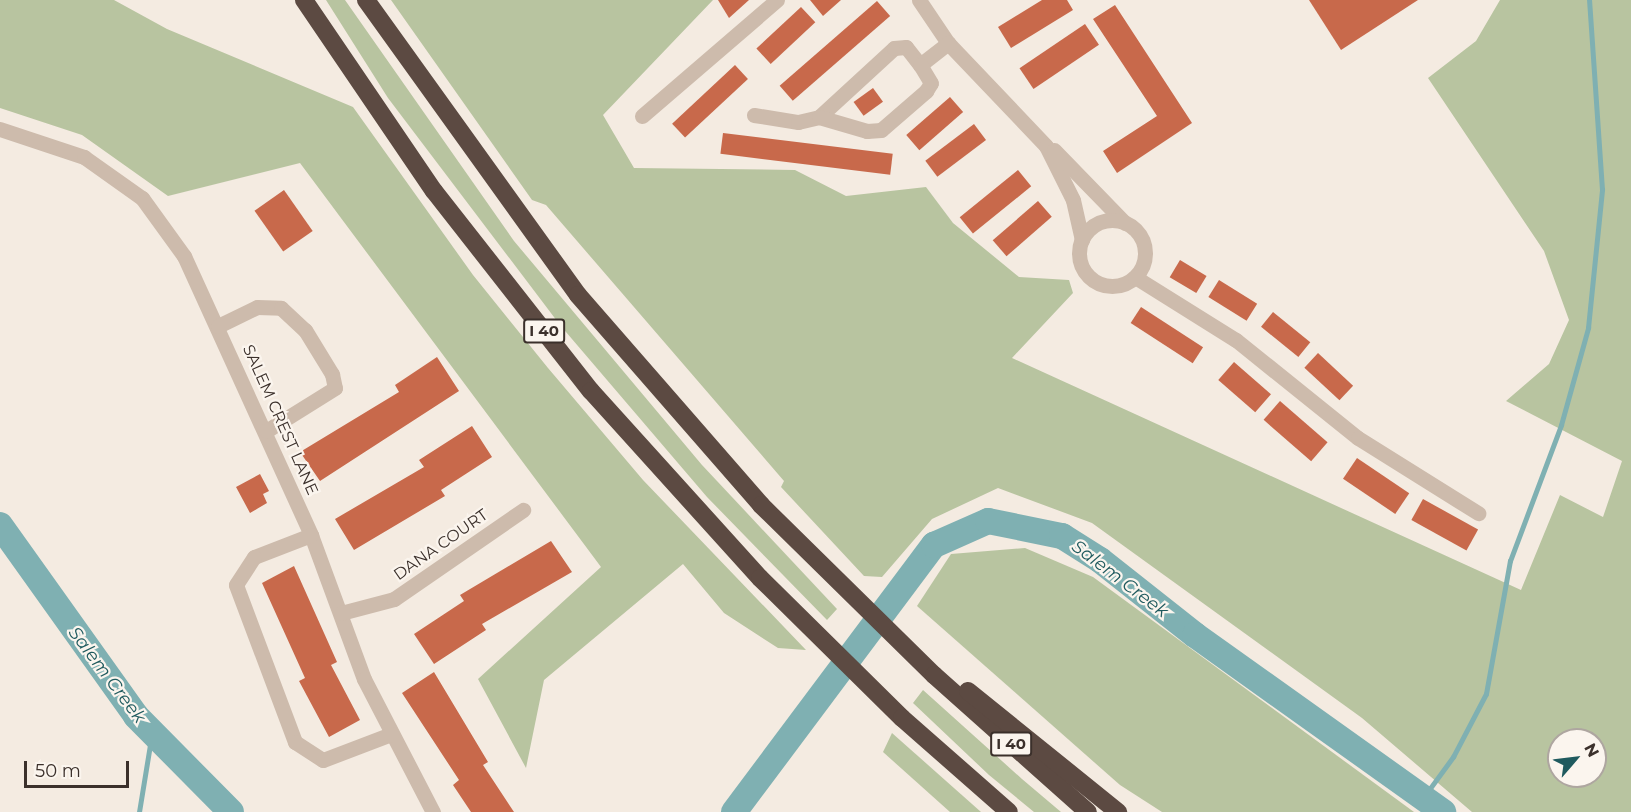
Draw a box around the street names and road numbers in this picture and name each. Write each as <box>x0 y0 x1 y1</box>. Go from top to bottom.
road number: I 40 <box>523 319 565 343</box>
street label: SALEM CREST LANE <box>238 342 322 498</box>
street label: DANA COURT <box>390 505 492 585</box>
road number: I 40 <box>990 732 1032 756</box>

